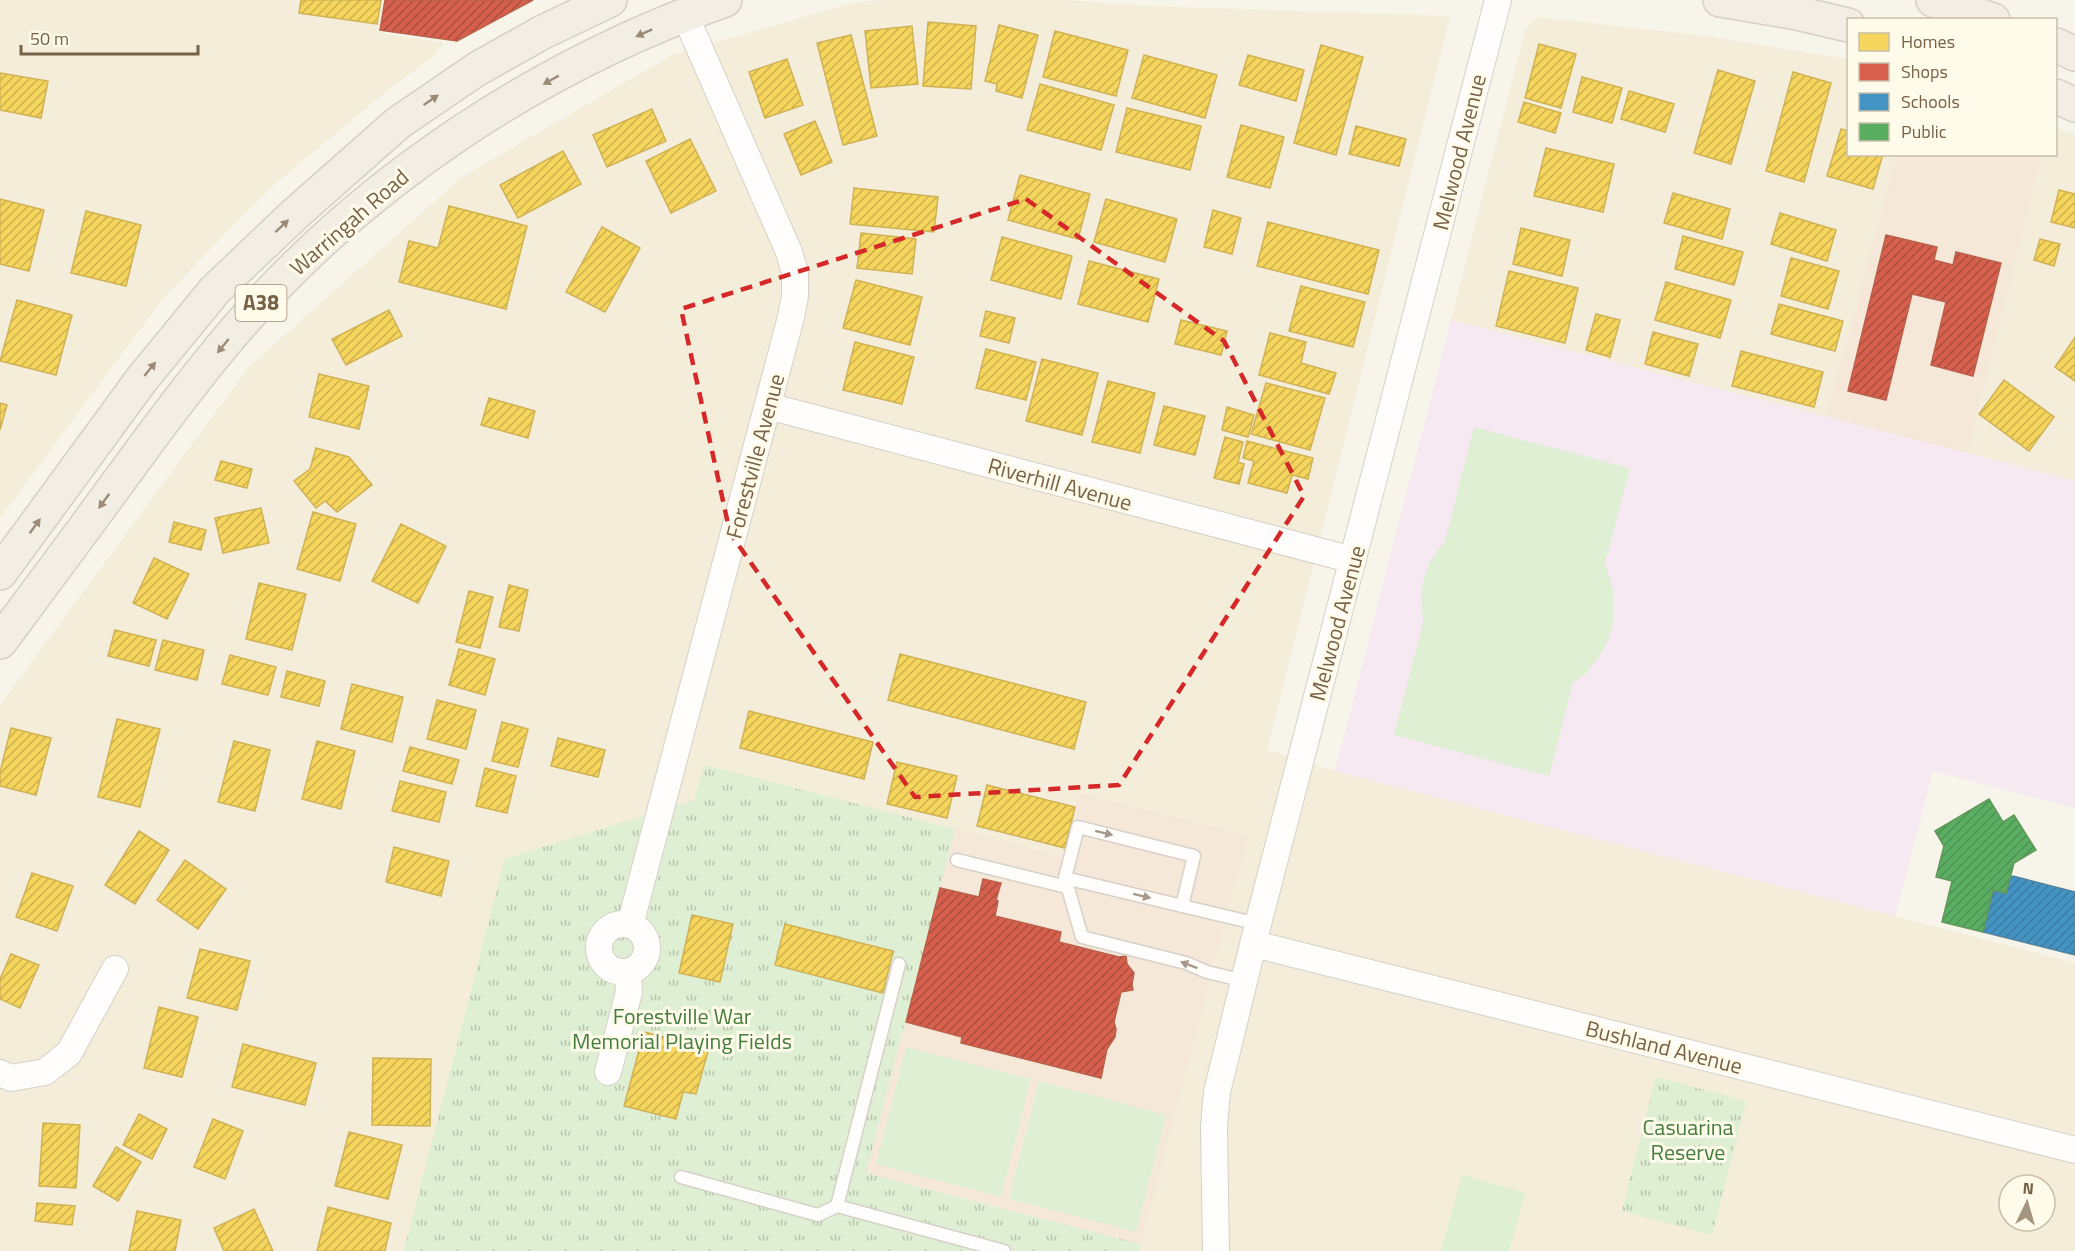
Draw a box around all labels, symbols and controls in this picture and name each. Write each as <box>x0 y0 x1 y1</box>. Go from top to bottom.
scale bar <box>21 18 198 56</box>
legend <box>1847 18 2057 156</box>
text: 50 m <box>30 25 69 52</box>
one-way arrow <box>634 28 652 38</box>
text: Homes <box>1901 28 1955 55</box>
text: Shops <box>1901 58 1948 85</box>
street label: Melwood Avenue <box>1423 70 1495 234</box>
one-way arrow <box>542 75 559 85</box>
text: Schools <box>1901 88 1960 115</box>
one-way arrow <box>423 95 439 106</box>
text: Public <box>1901 118 1947 145</box>
street label: Warringah Road <box>282 160 416 284</box>
one-way arrow <box>275 219 290 233</box>
road number: A38 <box>236 285 286 321</box>
one-way arrow <box>217 339 229 354</box>
one-way arrow <box>143 362 156 377</box>
street label: Forestville Avenue <box>717 370 793 542</box>
street label: Riverhill Avenue <box>984 448 1136 520</box>
one-way arrow <box>98 493 110 509</box>
one-way arrow <box>28 518 40 533</box>
street label: Melwood Avenue <box>1300 541 1374 705</box>
one-way arrow <box>1095 829 1113 839</box>
one-way arrow <box>1133 892 1151 902</box>
one-way arrow <box>1180 959 1198 969</box>
park label: Forestville War Memorial Playing Fields <box>572 999 792 1058</box>
street label: Bushland Avenue <box>1582 1011 1746 1083</box>
park label: Casuarina Reserve <box>1642 1110 1734 1169</box>
north arrow <box>1997 1173 2057 1233</box>
text: N <box>2022 1176 2035 1200</box>

